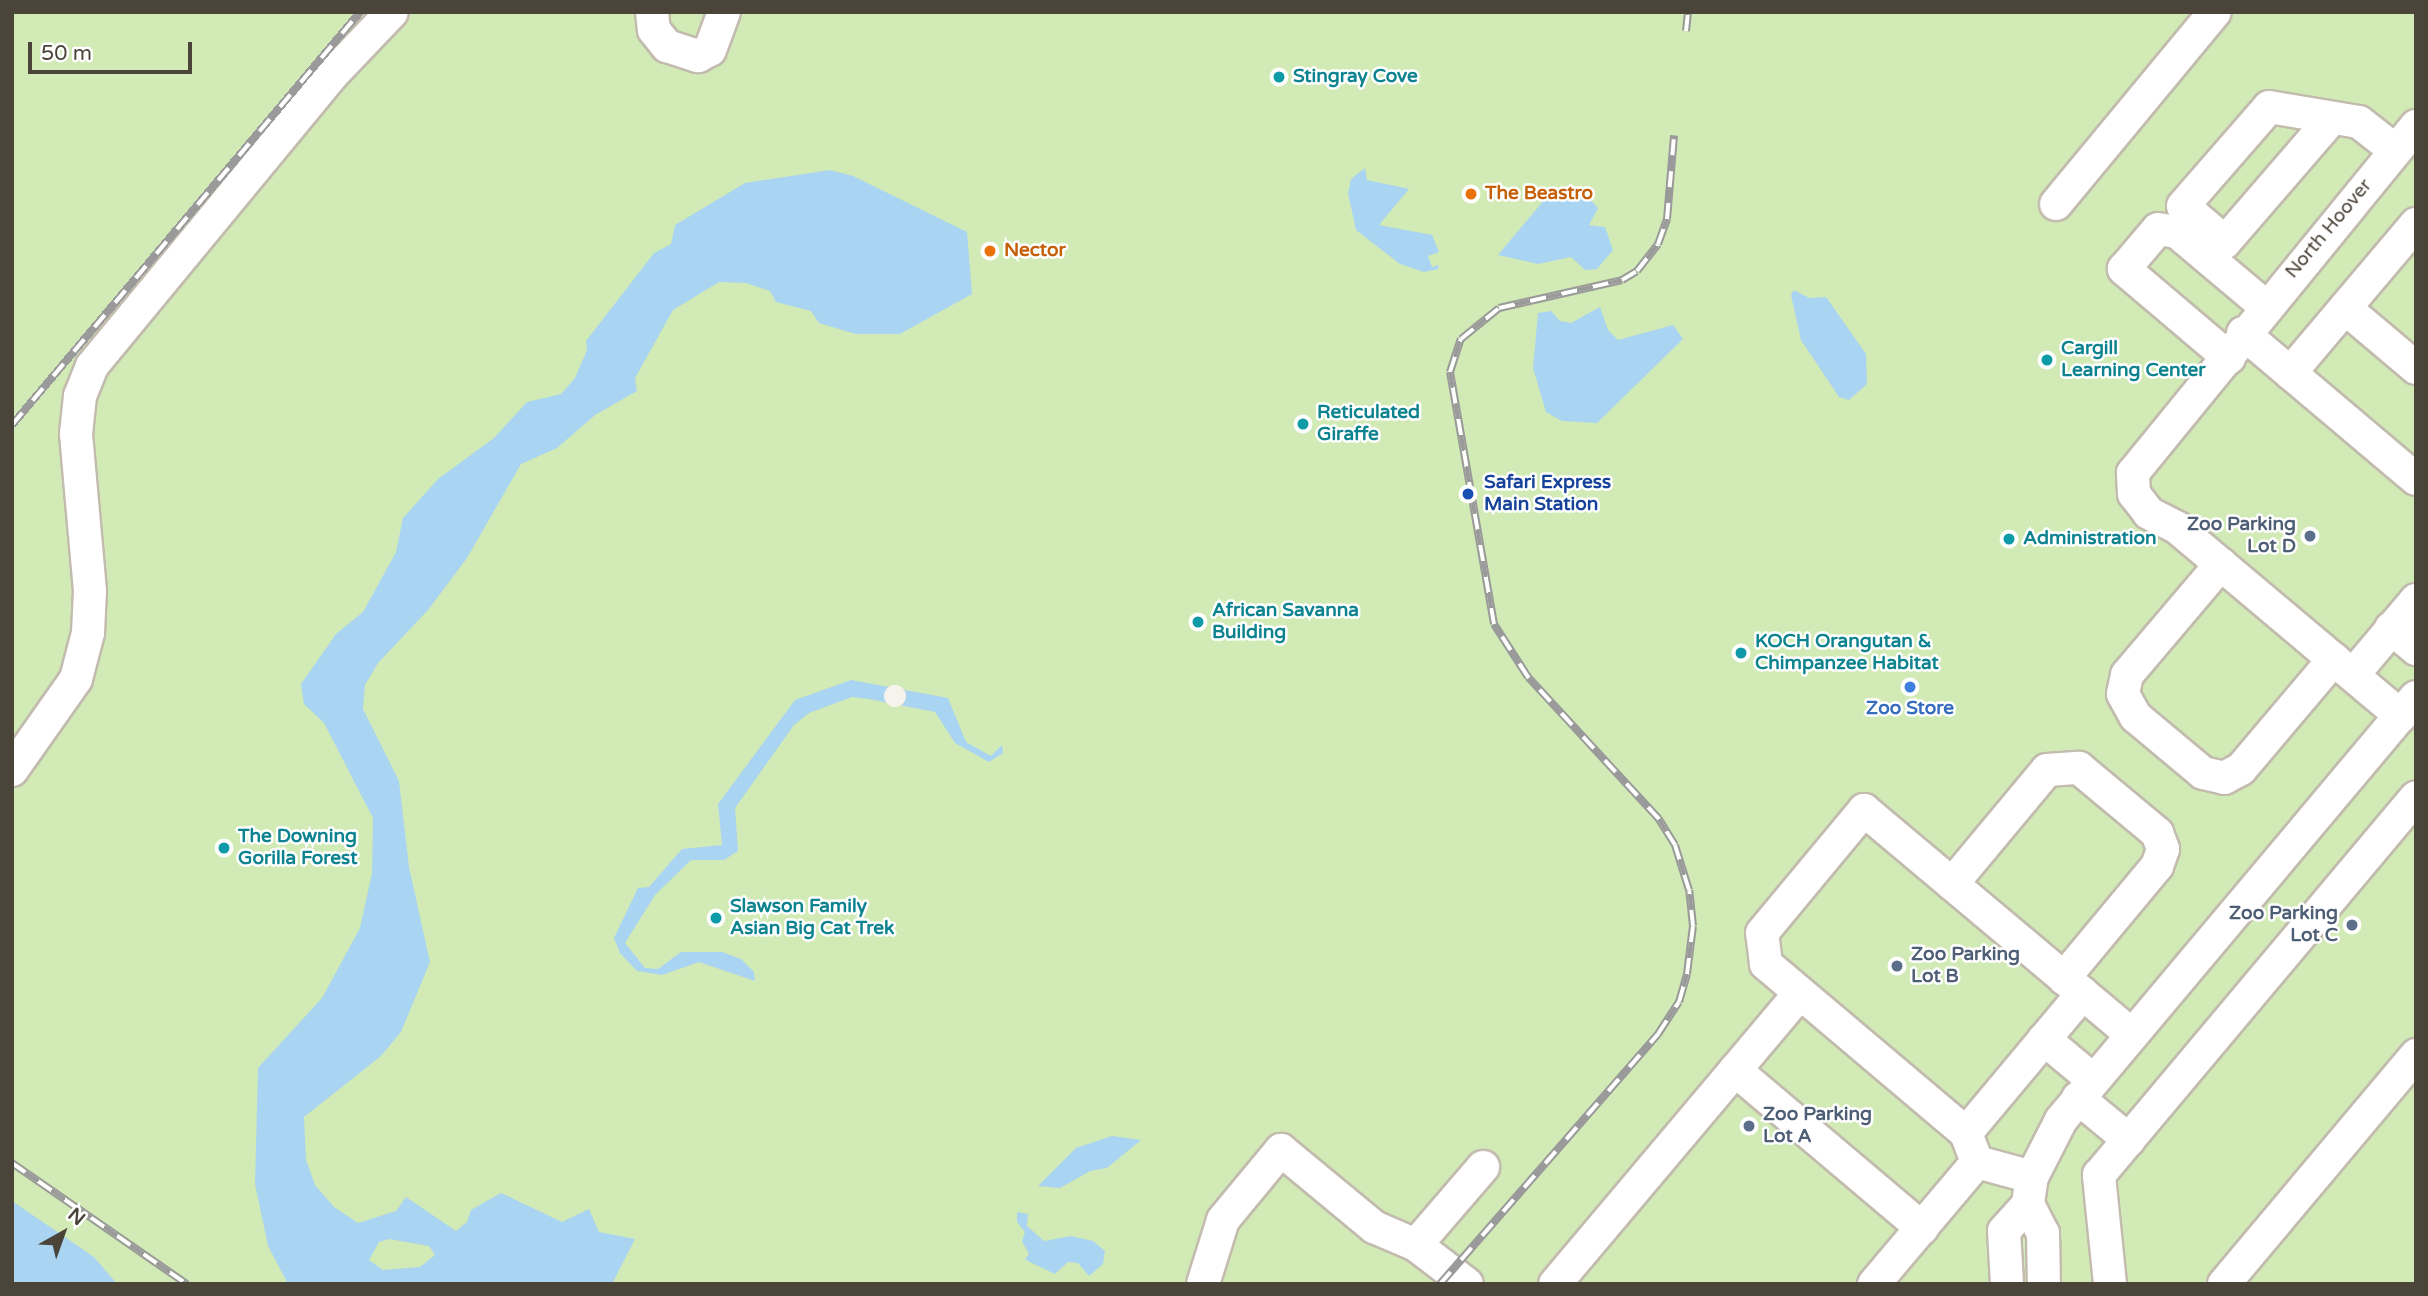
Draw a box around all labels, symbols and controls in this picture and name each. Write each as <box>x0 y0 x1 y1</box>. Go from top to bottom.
scale bar <box>32 28 196 72</box>
text: 50 m <box>41 41 92 66</box>
place label: Stingray Cove <box>1293 66 1418 88</box>
marker: Stingray Cove <box>1271 69 1287 85</box>
street label: North Hoover <box>2281 175 2377 283</box>
place label: The Beastro <box>1485 183 1593 205</box>
marker: The Beastro <box>1463 186 1479 202</box>
place label: Nector <box>1004 240 1066 262</box>
marker: Nector <box>982 243 998 259</box>
place label: Cargill Learning Center <box>2061 338 2206 382</box>
marker: Cargill Learning Center <box>2039 352 2055 368</box>
place label: Reticulated Giraffe <box>1317 402 1420 446</box>
marker: Reticulated Giraffe <box>1295 416 1311 432</box>
place label: Safari Express Main Station <box>1484 472 1611 516</box>
marker: Safari Express Main Station <box>1458 484 1478 504</box>
place label: Zoo Parking Lot D <box>2187 514 2296 558</box>
place label: Administration <box>2023 528 2157 550</box>
marker: Zoo Parking Lot D <box>2302 528 2318 544</box>
marker: Administration <box>2001 531 2017 547</box>
place label: African Savanna Building <box>1212 600 1359 644</box>
marker: African Savanna Building <box>1190 614 1206 630</box>
place label: KOCH Orangutan & Chimpanzee Habitat <box>1755 631 1939 675</box>
marker: KOCH Orangutan & Chimpanzee Habitat <box>1733 645 1749 661</box>
marker: Zoo Store <box>1902 679 1918 695</box>
place label: Zoo Store <box>1866 698 1954 720</box>
place label: The Downing Gorilla Forest <box>238 826 357 870</box>
marker: The Downing Gorilla Forest <box>216 840 232 856</box>
place label: Slawson Family Asian Big Cat Trek <box>730 896 894 940</box>
place label: Zoo Parking Lot C <box>2229 903 2338 947</box>
marker: Slawson Family Asian Big Cat Trek <box>708 910 724 926</box>
marker: Zoo Parking Lot C <box>2344 917 2360 933</box>
place label: Zoo Parking Lot B <box>1911 944 2020 988</box>
marker: Zoo Parking Lot B <box>1889 958 1905 974</box>
place label: Zoo Parking Lot A <box>1763 1104 1872 1148</box>
marker: Zoo Parking Lot A <box>1741 1118 1757 1134</box>
north arrow <box>28 1198 98 1268</box>
text: N <box>64 1204 89 1230</box>

